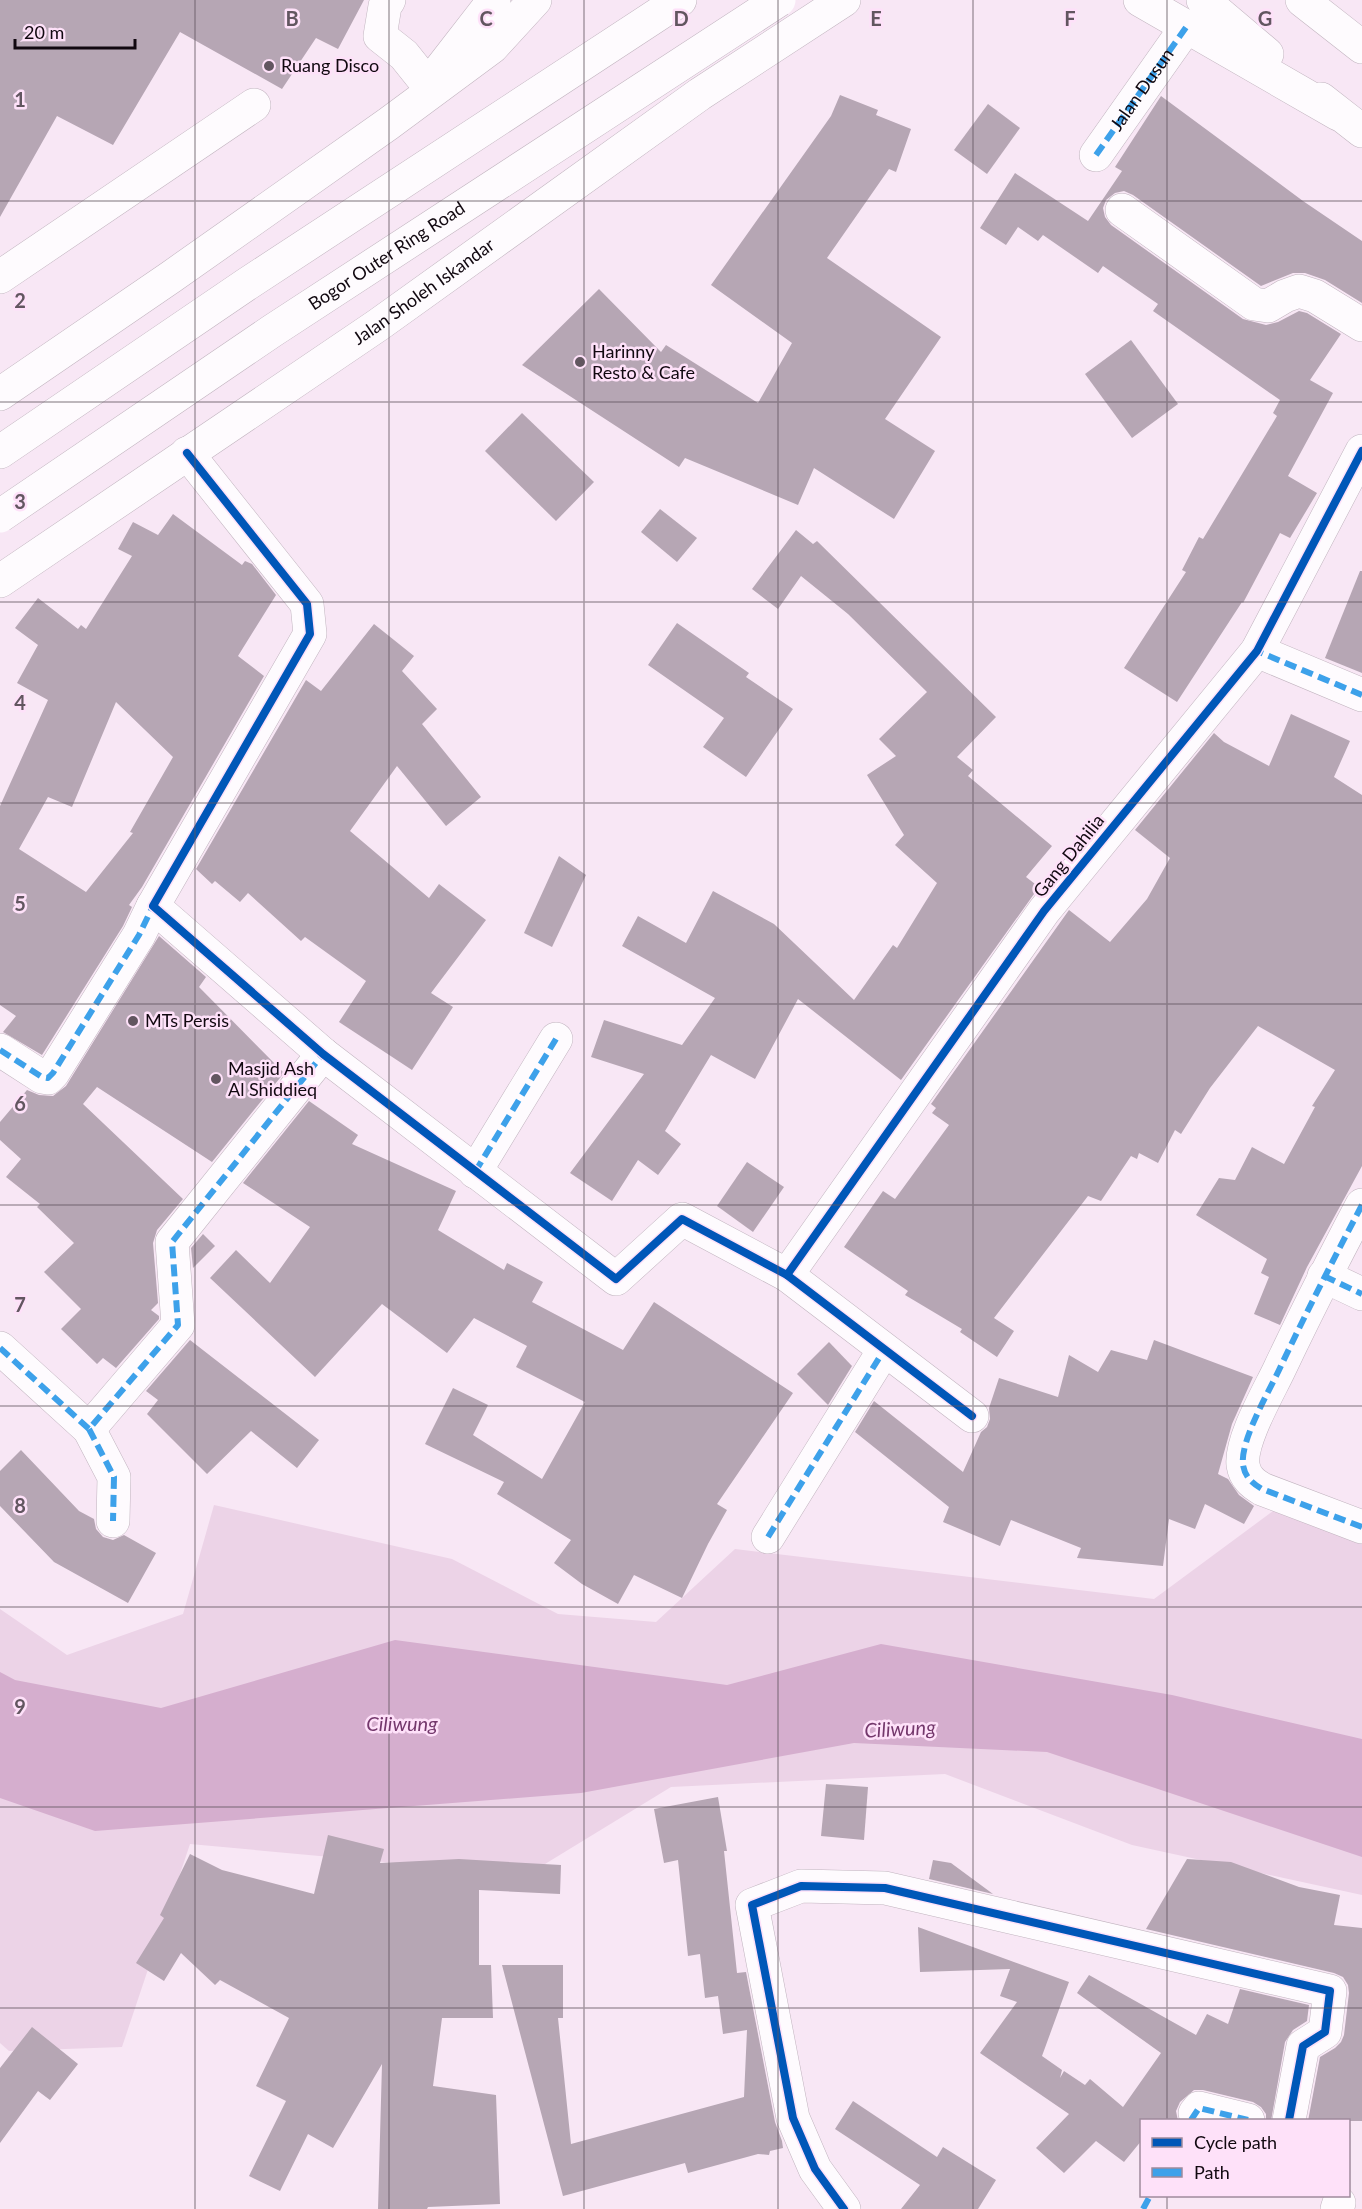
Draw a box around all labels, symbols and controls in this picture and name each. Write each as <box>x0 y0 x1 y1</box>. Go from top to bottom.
text: B <box>285 6 299 30</box>
text: C <box>479 6 493 30</box>
text: D <box>673 6 689 30</box>
text: E <box>870 6 882 30</box>
text: F <box>1064 6 1076 30</box>
text: G <box>1258 6 1272 30</box>
scale bar <box>15 12 135 50</box>
text: 20 m <box>24 21 64 43</box>
street label: Jalan Dusun <box>1105 44 1178 134</box>
place label: Ruang Disco <box>281 54 379 76</box>
marker: Ruang Disco <box>262 59 276 73</box>
text: 1 <box>14 87 26 111</box>
street label: Bogor Outer Ring Road <box>304 196 469 314</box>
street label: Jalan Sholeh Iskandar <box>348 233 499 349</box>
text: 2 <box>14 288 26 312</box>
place label: Harinny Resto & Cafe <box>592 340 695 383</box>
marker: Harinny Resto & Cafe <box>573 355 587 369</box>
text: 3 <box>14 489 26 513</box>
text: 4 <box>14 690 26 714</box>
street label: Gang Dahilia <box>1028 809 1108 901</box>
text: 5 <box>14 891 26 915</box>
place label: MTs Persis <box>145 1009 229 1031</box>
marker: MTs Persis <box>126 1014 140 1028</box>
place label: Masjid Ash Al Shiddieq <box>228 1057 317 1100</box>
marker: Masjid Ash Al Shiddieq <box>209 1072 223 1086</box>
text: 6 <box>14 1091 26 1115</box>
text: 7 <box>14 1292 26 1316</box>
text: 8 <box>14 1493 26 1517</box>
text: 9 <box>14 1694 26 1718</box>
water label: Ciliwung <box>366 1711 438 1735</box>
water label: Ciliwung <box>864 1714 937 1742</box>
legend <box>1140 2119 1350 2197</box>
text: Cycle path <box>1194 2131 1277 2153</box>
text: Path <box>1194 2161 1230 2183</box>

